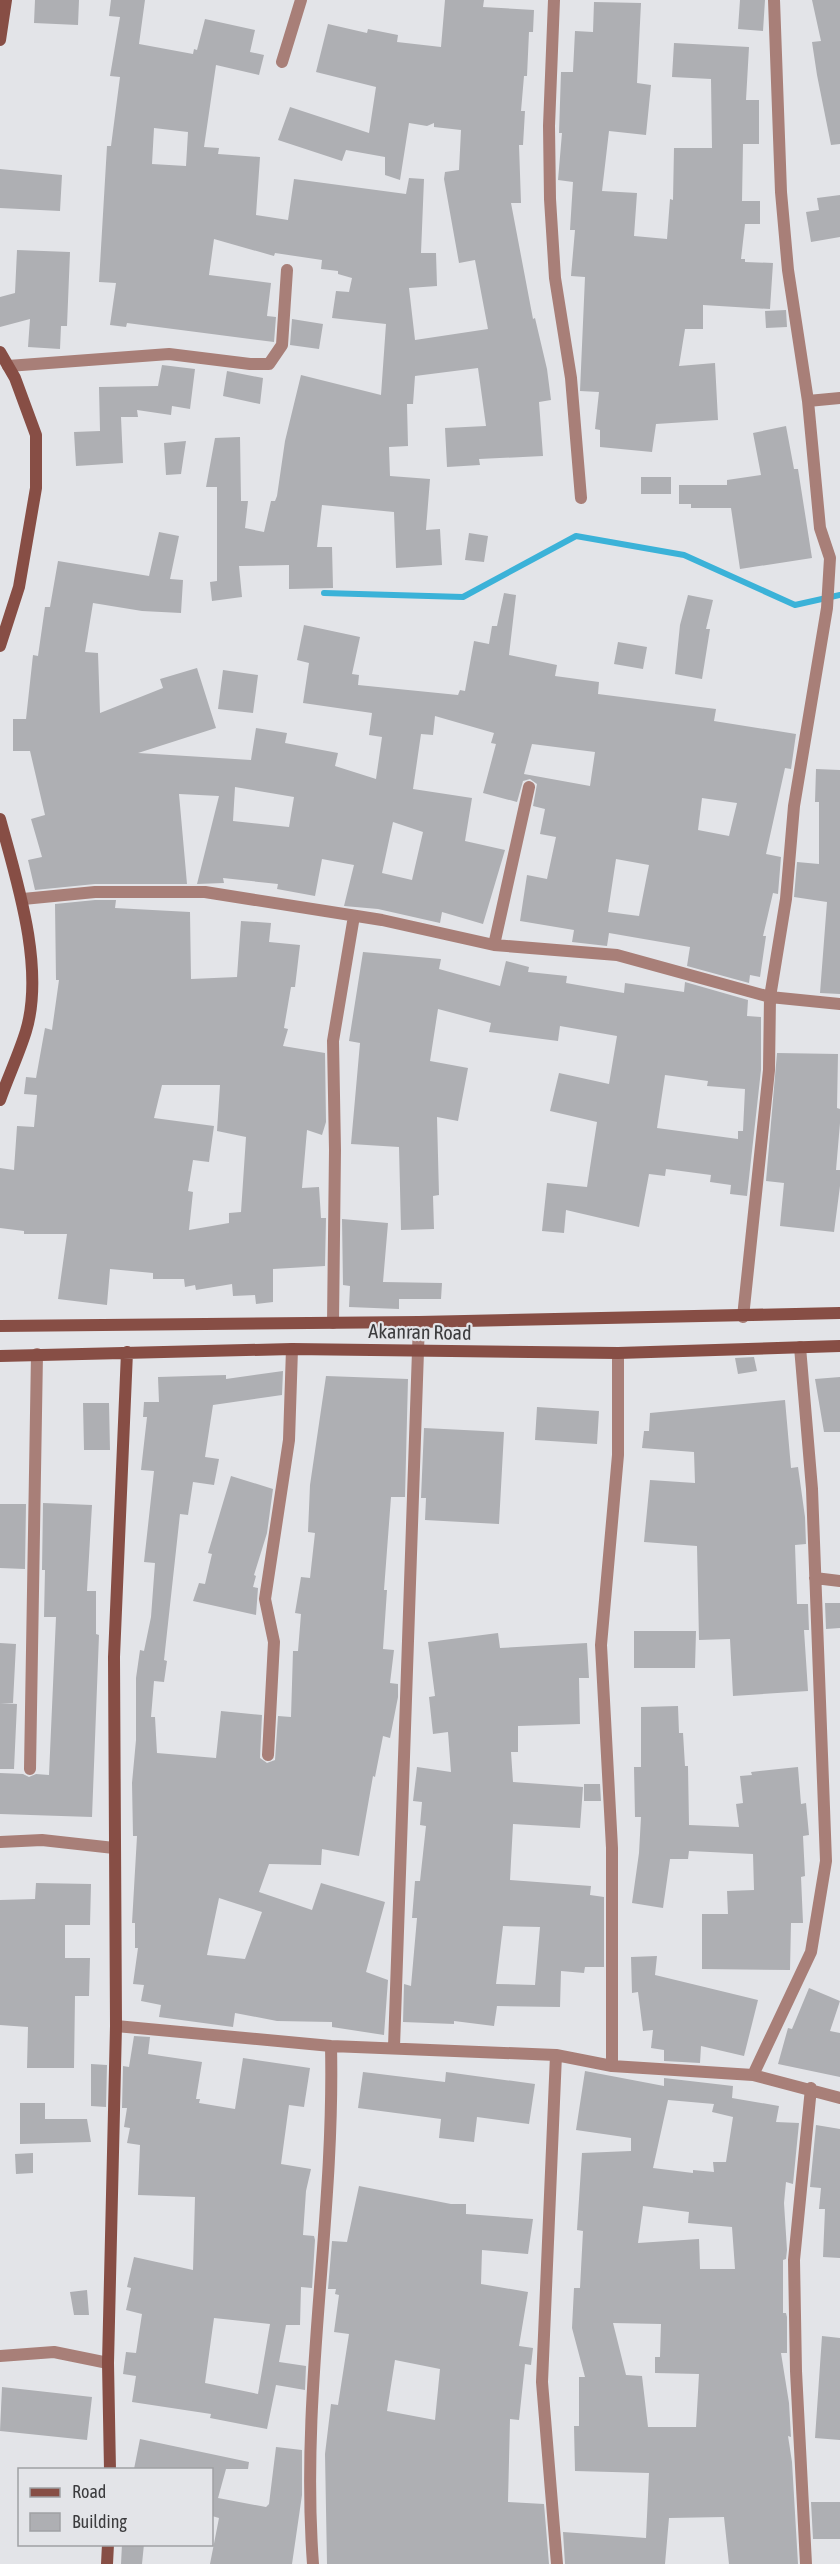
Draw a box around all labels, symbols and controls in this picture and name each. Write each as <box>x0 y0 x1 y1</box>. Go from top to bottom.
street label: Akanran Road <box>368 1319 472 1344</box>
legend <box>18 2468 213 2546</box>
text: Road <box>72 2481 106 2502</box>
text: Building <box>72 2511 127 2532</box>

